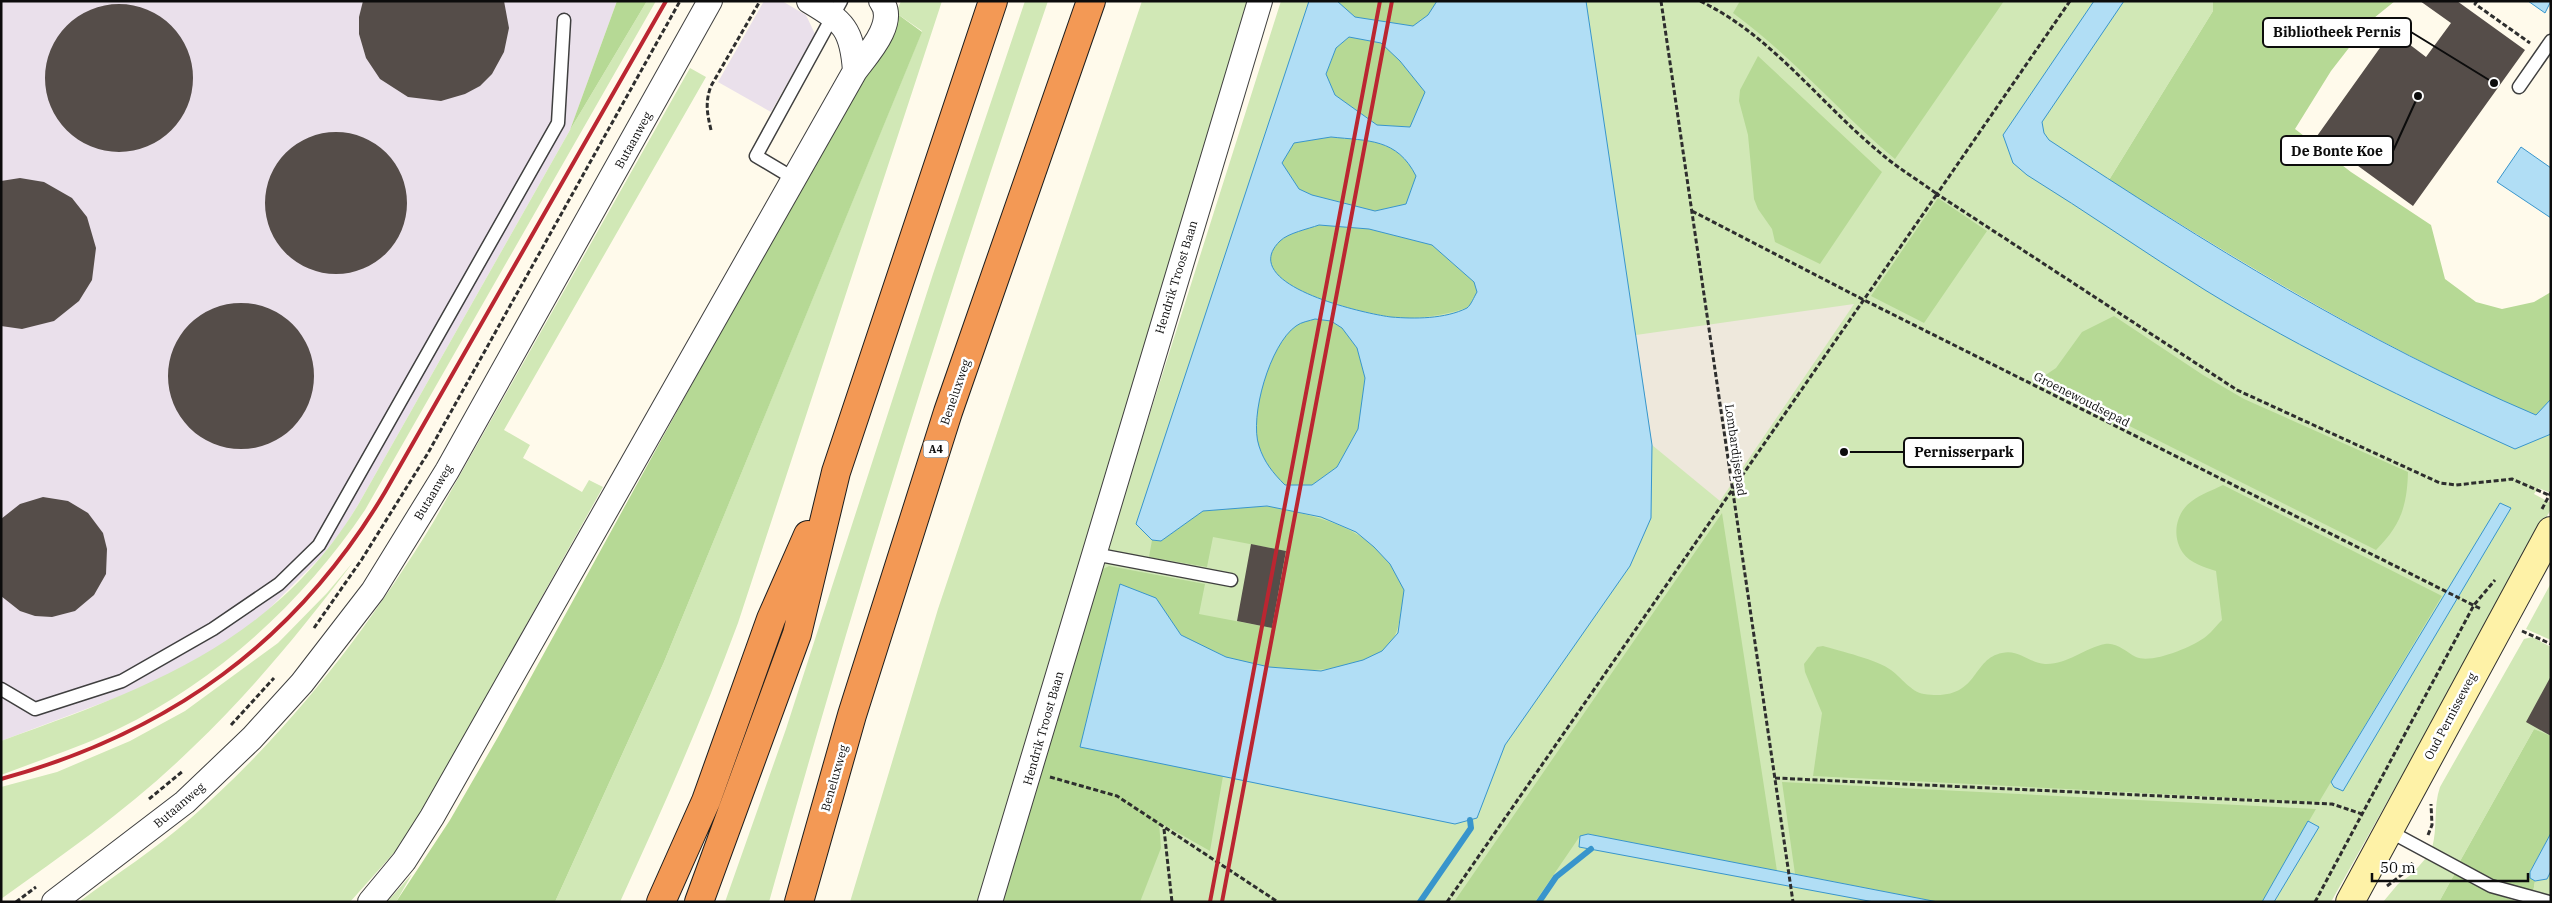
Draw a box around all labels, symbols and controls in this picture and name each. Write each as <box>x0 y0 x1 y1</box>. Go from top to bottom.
callout: Bibliotheek Pernis <box>2263 18 2411 47</box>
text: Bibliotheek Pernis <box>2273 23 2401 41</box>
street label: Butaanweg <box>611 109 655 171</box>
callout: De Bonte Koe <box>2281 136 2393 165</box>
text: De Bonte Koe <box>2291 142 2383 160</box>
street label: Hendrik Troost Baan <box>1152 218 1201 336</box>
street label: Beneluxweg <box>937 357 973 427</box>
street label: Groenewoudsepad <box>2031 368 2133 430</box>
street label: Lombardijsepad <box>1722 403 1750 497</box>
callout: Pernisserpark <box>1904 438 2023 467</box>
road number: A4 <box>924 440 948 458</box>
text: Pernisserpark <box>1914 443 2014 461</box>
street label: Butaanweg <box>410 461 456 523</box>
street label: Hendrik Troost Baan <box>1020 669 1067 787</box>
street label: Oud Pernisseweg <box>2421 669 2480 762</box>
street label: Beneluxweg <box>817 743 851 813</box>
street label: Butaanweg <box>150 779 208 831</box>
scale bar <box>2372 850 2528 882</box>
text: 50 m <box>2380 858 2416 877</box>

